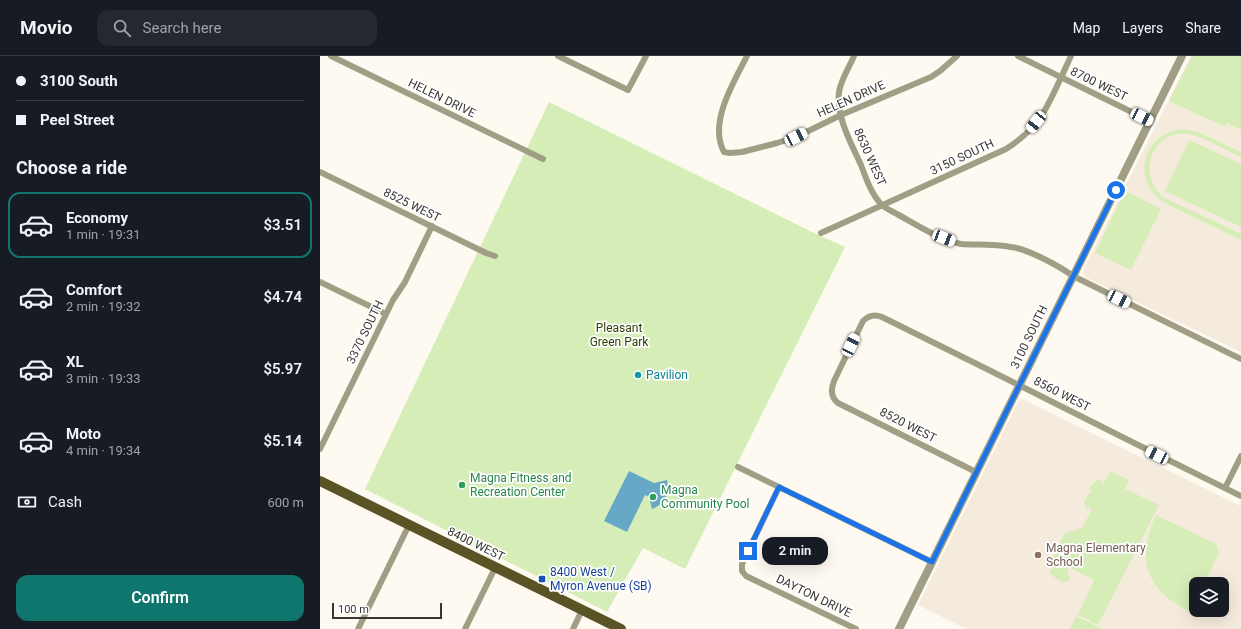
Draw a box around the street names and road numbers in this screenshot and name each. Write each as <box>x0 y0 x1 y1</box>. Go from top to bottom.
street label: 8700 WEST <box>1068 64 1130 104</box>
street label: HELEN DRIVE <box>406 76 478 120</box>
street label: HELEN DRIVE <box>815 78 887 120</box>
street label: 8630 WEST <box>851 126 889 188</box>
street label: 3150 SOUTH <box>928 136 996 178</box>
street label: 8525 WEST <box>381 185 443 225</box>
street label: 3370 SOUTH <box>344 298 386 366</box>
street label: 3100 SOUTH <box>1008 303 1050 371</box>
street label: 8560 WEST <box>1031 374 1093 414</box>
street label: 8520 WEST <box>877 405 939 445</box>
street label: 8400 WEST <box>445 524 507 564</box>
street label: DAYTON DRIVE <box>774 572 854 620</box>

